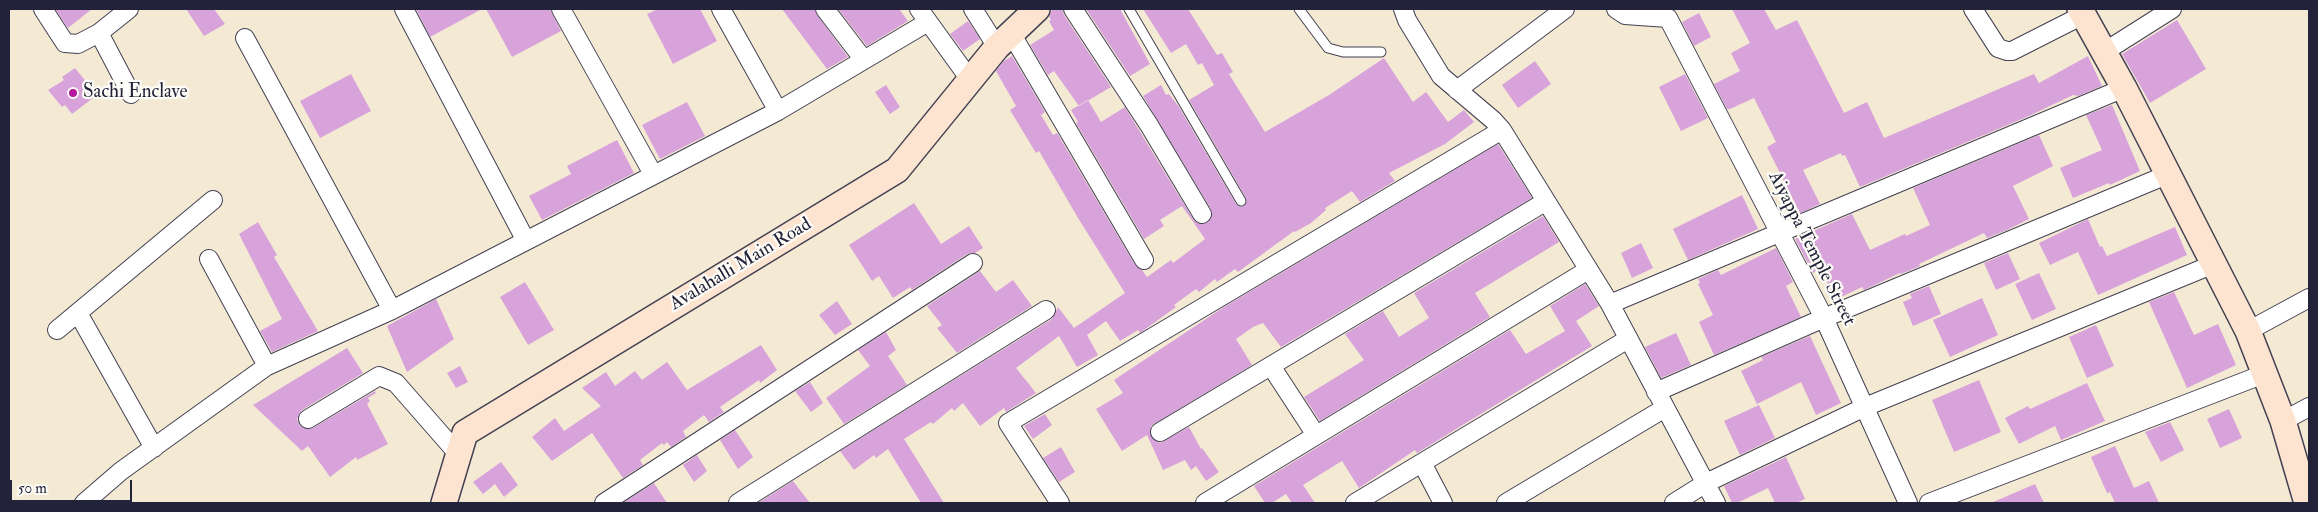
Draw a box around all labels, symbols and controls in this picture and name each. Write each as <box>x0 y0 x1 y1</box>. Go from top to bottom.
place label: Sachi Enclave <box>83 82 188 104</box>
marker: Sachi Enclave <box>67 87 79 99</box>
street label: Aiyappa Temple Street <box>1762 168 1860 330</box>
street label: Avalahalli Main Road <box>666 214 816 316</box>
scale bar <box>12 470 135 502</box>
text: 50 m <box>18 479 47 498</box>

